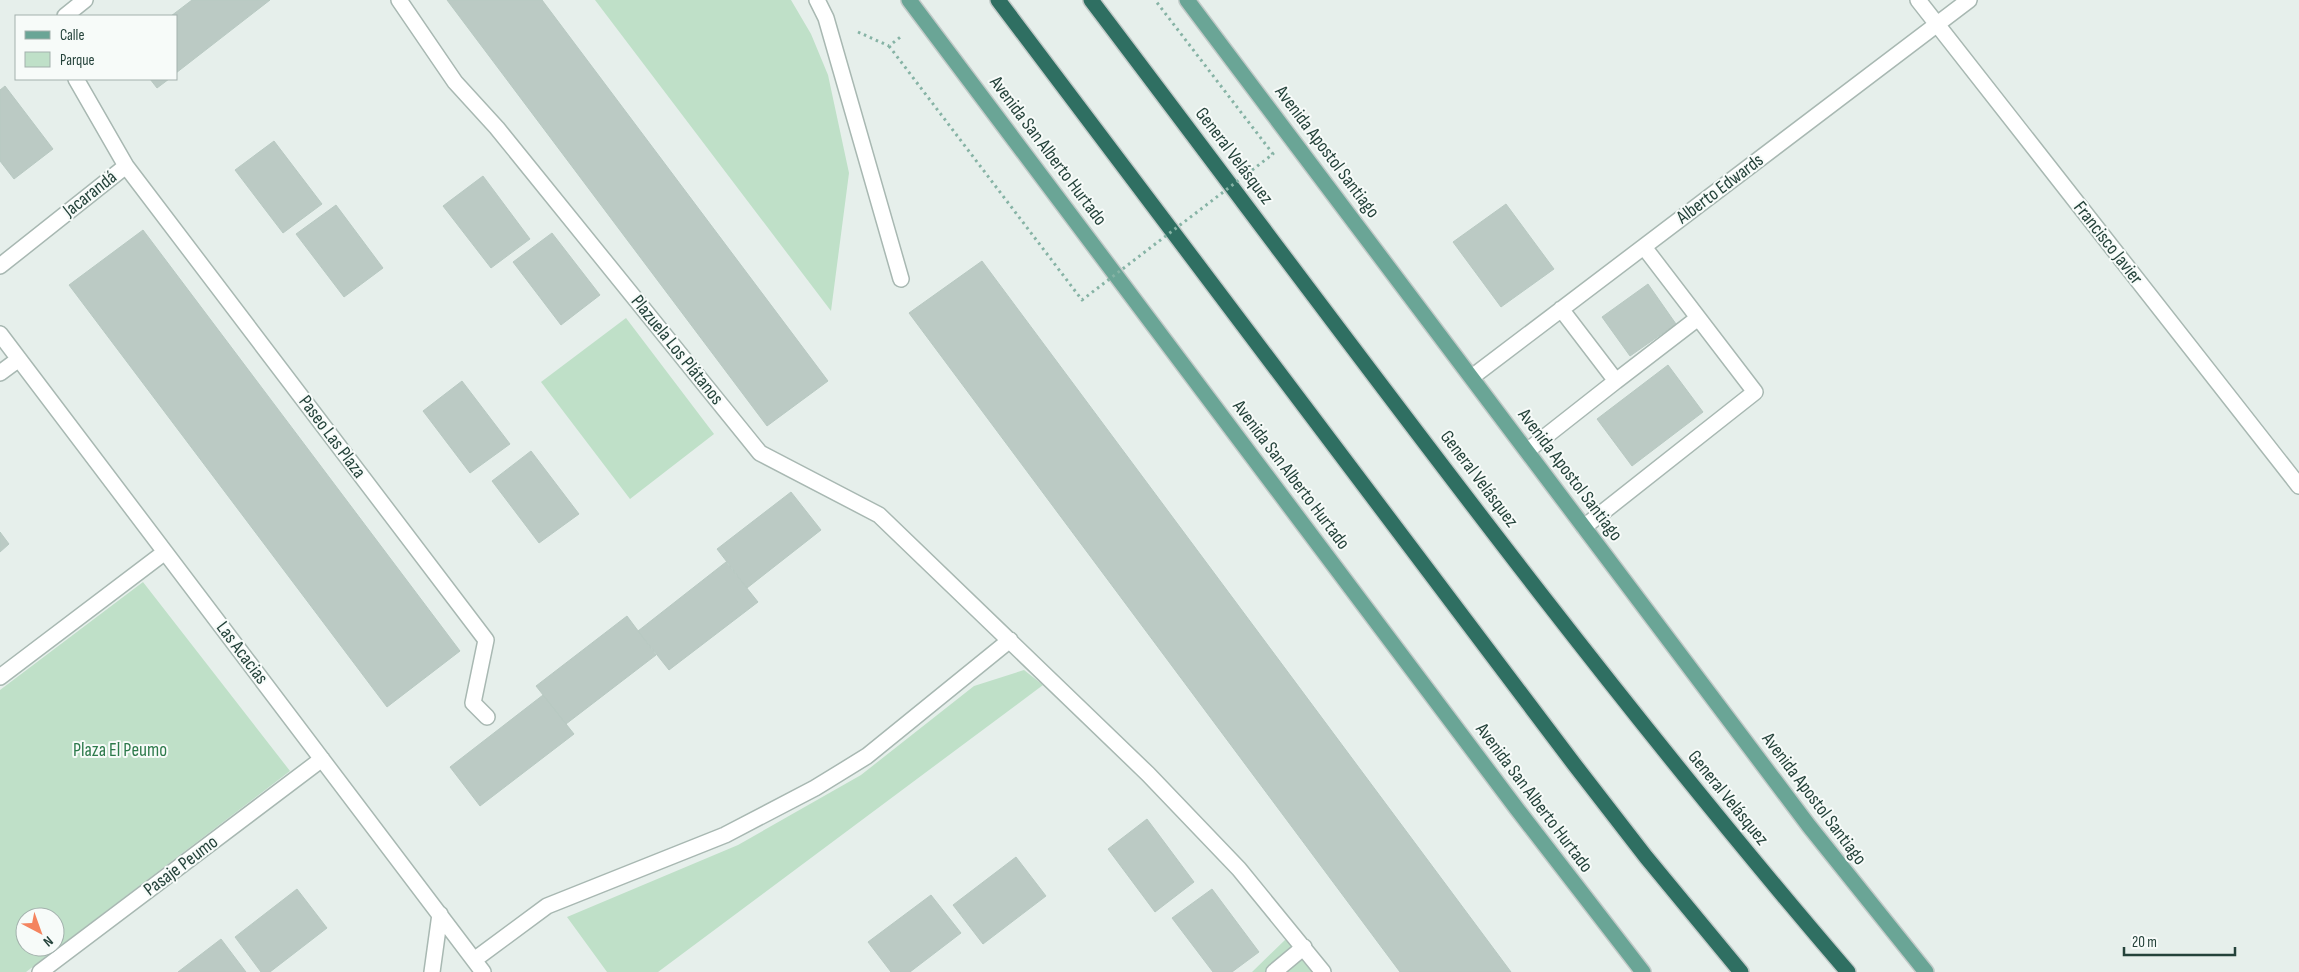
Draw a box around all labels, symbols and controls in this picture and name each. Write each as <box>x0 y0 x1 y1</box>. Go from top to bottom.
legend <box>15 15 178 80</box>
text: Calle <box>60 26 84 45</box>
text: Parque <box>60 51 95 70</box>
street label: Avenida San Alberto Hurtado <box>984 71 1112 230</box>
street label: Avenida Apostol Santiago <box>1269 81 1384 223</box>
street label: General Velásquez <box>1190 103 1278 209</box>
street label: Alberto Edwards <box>1671 149 1768 230</box>
street label: Jacarandá <box>58 166 121 223</box>
street label: Francisco Javier <box>2068 197 2148 290</box>
street label: Plazuela Los Plátanos <box>626 291 728 410</box>
street label: Paseo Las Plaza <box>293 391 371 483</box>
street label: Avenida San Alberto Hurtado <box>1227 395 1355 554</box>
street label: Avenida Apostol Santiago <box>1512 404 1627 546</box>
street label: General Velásquez <box>1435 426 1523 532</box>
street label: Las Acacias <box>211 617 273 689</box>
street label: Avenida San Alberto Hurtado <box>1470 718 1598 877</box>
street label: Avenida Apostol Santiago <box>1756 728 1871 870</box>
park label: Plaza El Peumo <box>73 739 167 762</box>
street label: General Velásquez <box>1683 746 1773 850</box>
street label: Pasaje Peumo <box>139 831 223 901</box>
north arrow <box>15 907 65 957</box>
scale bar <box>2124 924 2235 956</box>
text: N <box>40 933 57 950</box>
text: 20 m <box>2132 933 2157 952</box>

